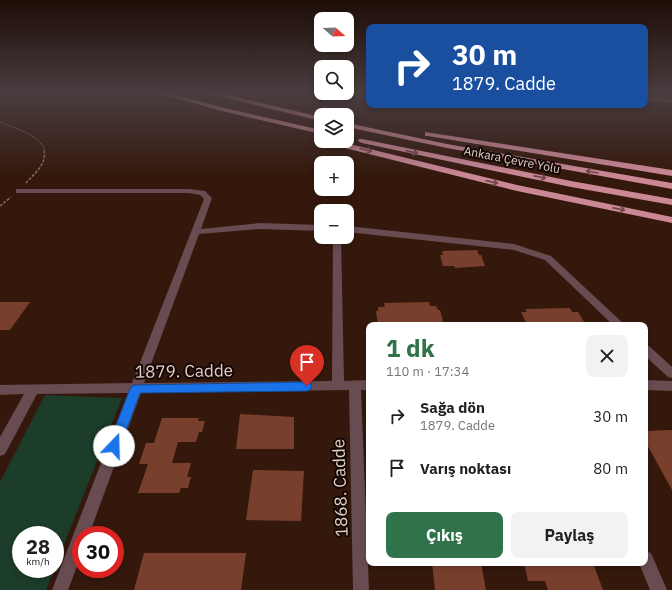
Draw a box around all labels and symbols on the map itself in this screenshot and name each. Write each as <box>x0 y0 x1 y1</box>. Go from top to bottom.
north arrow <box>314 12 354 52</box>
street label: Ankara Çevre Yolu <box>463 143 561 176</box>
one-way arrow <box>359 147 372 155</box>
one-way arrow <box>406 149 419 157</box>
one-way arrow <box>586 168 599 176</box>
one-way arrow <box>533 174 546 182</box>
one-way arrow <box>485 178 498 186</box>
one-way arrow <box>612 206 625 214</box>
pin <box>290 345 324 386</box>
street label: 1879. Cadde <box>135 359 233 383</box>
position arrow <box>93 425 135 467</box>
street label: 1868. Cadde <box>327 439 353 537</box>
speed limit sign: 30 <box>72 526 124 578</box>

